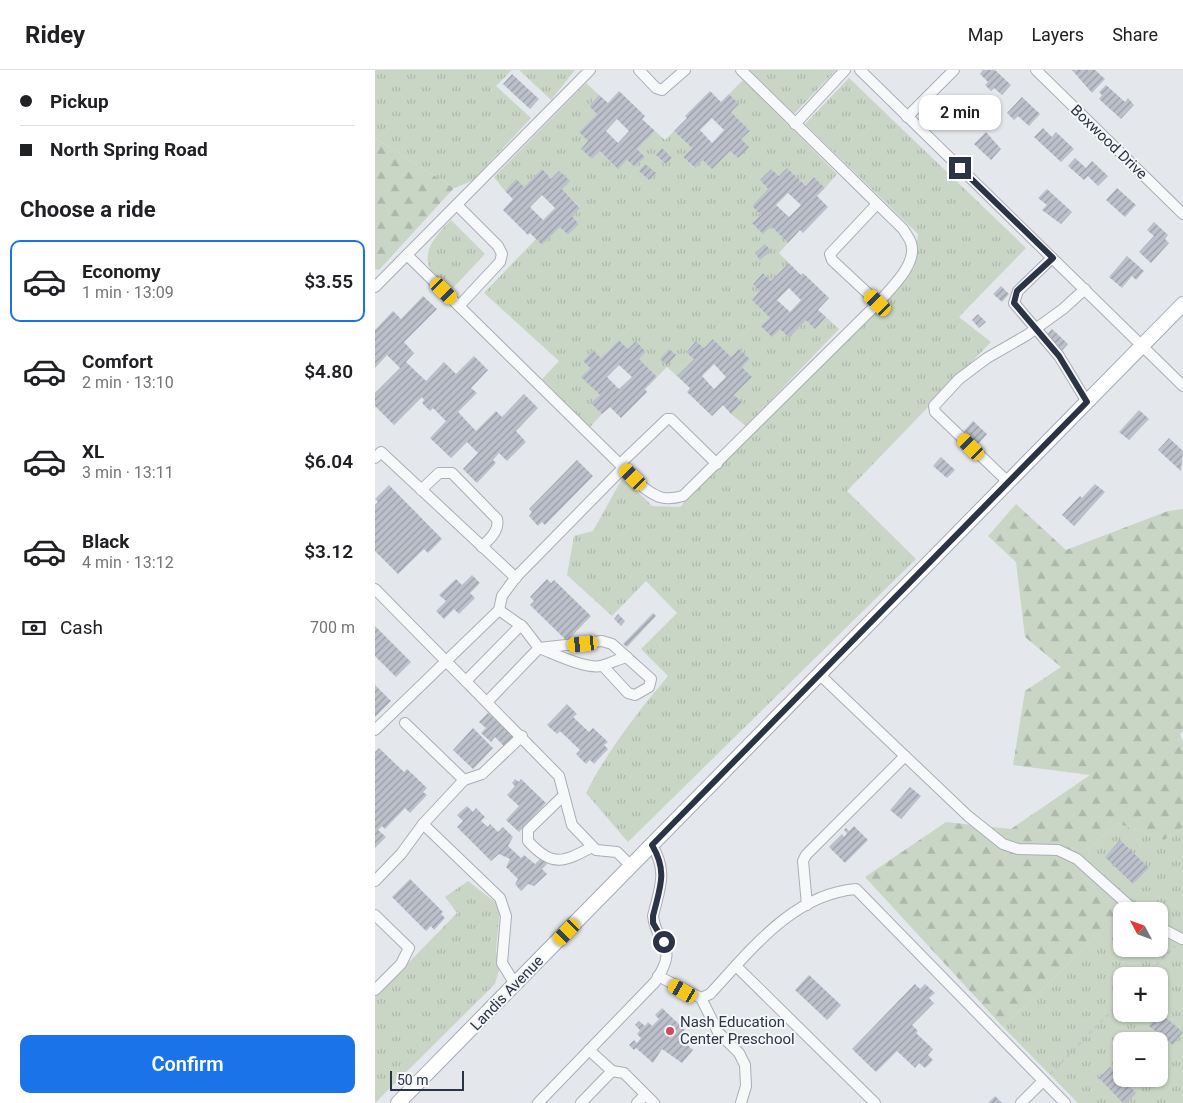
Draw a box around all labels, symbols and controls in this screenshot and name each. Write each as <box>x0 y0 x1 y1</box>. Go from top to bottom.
text: Ridey <box>25 21 85 49</box>
text: Map <box>968 24 1003 45</box>
text: Layers <box>1031 24 1084 45</box>
text: Share <box>1112 24 1158 45</box>
text: Pickup <box>50 90 109 113</box>
callout: 2 min <box>919 96 1001 131</box>
street label: Boxwood Drive <box>1067 101 1151 183</box>
text: 2 min <box>940 103 980 122</box>
text: North Spring Road <box>50 138 208 161</box>
route end <box>949 157 971 179</box>
text: Choose a ride <box>20 197 156 222</box>
icon: car <box>22 259 67 304</box>
text: Economy <box>82 260 161 283</box>
text: $3.55 <box>304 270 353 293</box>
car <box>428 275 459 307</box>
text: 1 min · 13:09 <box>82 283 174 302</box>
car <box>862 287 894 319</box>
icon: car <box>22 349 67 394</box>
text: Comfort <box>82 350 153 373</box>
text: $4.80 <box>304 360 353 383</box>
text: 2 min · 13:10 <box>82 373 174 392</box>
car <box>955 431 986 463</box>
icon: car <box>22 439 67 484</box>
text: XL <box>82 440 104 463</box>
text: $6.04 <box>304 450 353 473</box>
car <box>617 461 648 493</box>
text: 3 min · 13:11 <box>82 463 174 482</box>
icon: car <box>22 529 67 574</box>
text: Black <box>82 530 129 553</box>
text: $3.12 <box>304 540 353 563</box>
text: 4 min · 13:12 <box>82 553 174 572</box>
icon: cash <box>20 614 48 642</box>
text: Cash <box>60 616 103 639</box>
text: 700 m <box>310 618 355 637</box>
car <box>567 635 598 653</box>
north arrow <box>1113 902 1167 958</box>
map controls <box>1113 902 1168 1087</box>
car <box>551 916 582 948</box>
route start <box>653 931 675 953</box>
street label: Landis Avenue <box>467 952 547 1034</box>
button: + <box>1113 967 1168 1022</box>
car <box>666 977 699 1005</box>
place label: Nash Education Center Preschool <box>680 1013 795 1048</box>
marker: Nash Education Center Preschool <box>664 1025 676 1037</box>
button: − <box>1113 1032 1168 1087</box>
button: Confirm <box>20 1035 355 1093</box>
scale bar <box>390 1068 464 1091</box>
text: 50 m <box>397 1072 429 1088</box>

